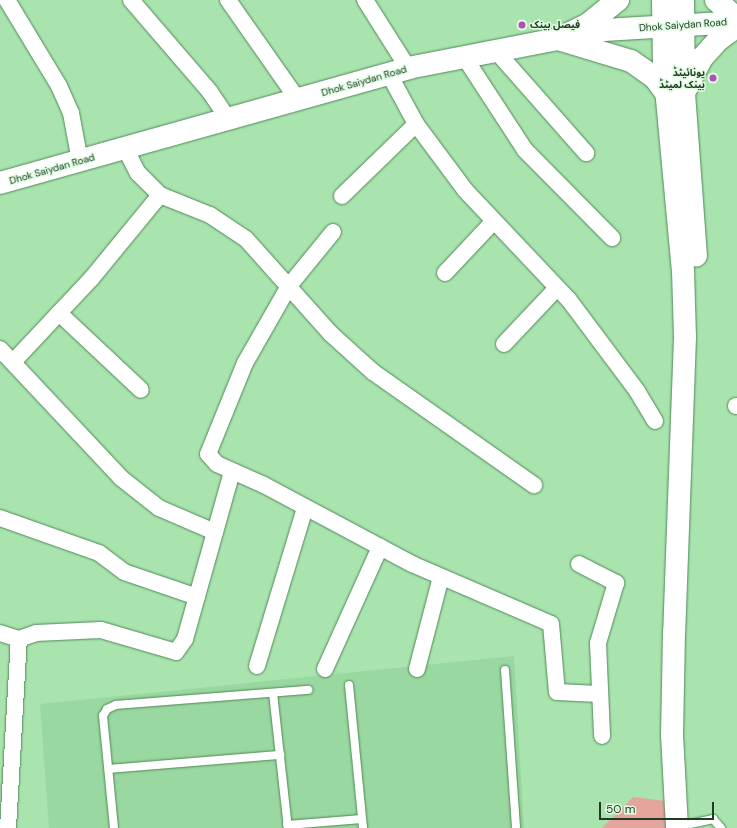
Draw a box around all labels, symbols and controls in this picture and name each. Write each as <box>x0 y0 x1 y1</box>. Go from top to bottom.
street label: Dhok Saiydan Road <box>638 16 728 34</box>
place label: فیصل بینک <box>530 19 580 31</box>
marker: فیصل بینک <box>517 20 527 30</box>
street label: Dhok Saiydan Road <box>320 63 408 99</box>
place label: یونائیٹڈ بینک لمیٹڈ <box>659 66 705 90</box>
marker: یونائیٹڈ بینک لمیٹڈ <box>708 73 718 83</box>
street label: Dhok Saiydan Road <box>8 151 96 187</box>
scale bar <box>601 794 716 820</box>
text: 50 m <box>606 801 635 817</box>

